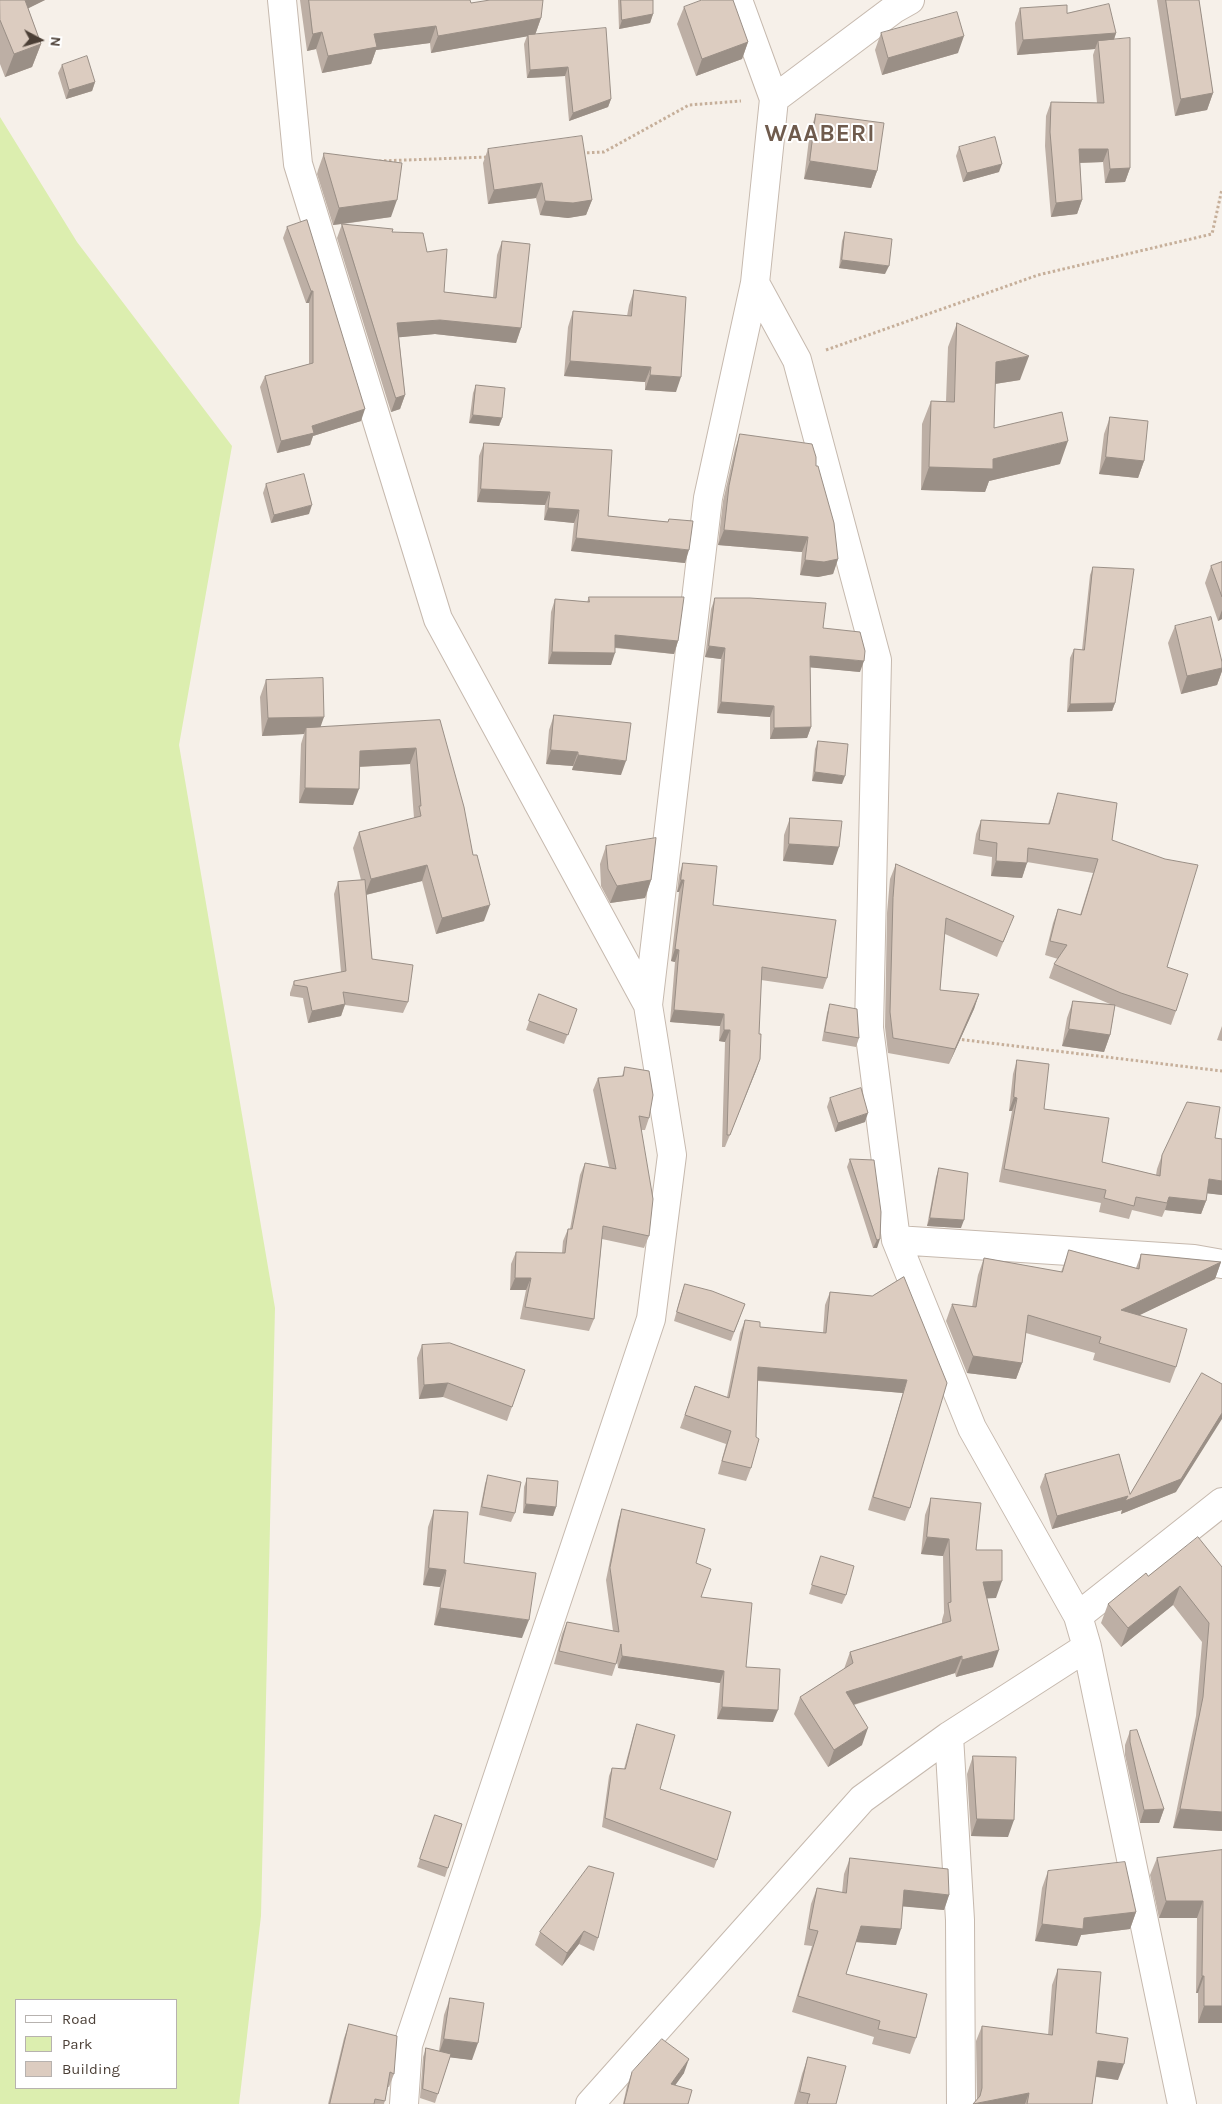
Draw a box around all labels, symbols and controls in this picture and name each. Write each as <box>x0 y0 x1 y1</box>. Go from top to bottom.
north arrow <box>15 15 65 65</box>
text: N <box>46 36 64 47</box>
district label: WAABERI <box>764 120 876 148</box>
legend <box>15 1999 178 2089</box>
text: Road <box>62 2010 97 2028</box>
text: Park <box>62 2035 92 2053</box>
text: Building <box>62 2060 120 2078</box>

